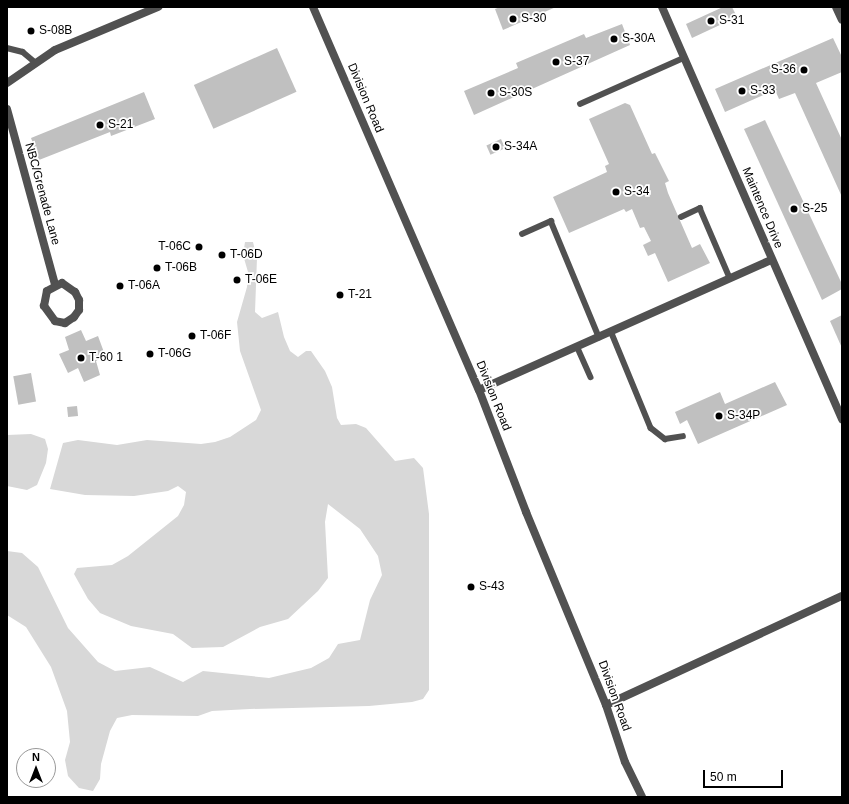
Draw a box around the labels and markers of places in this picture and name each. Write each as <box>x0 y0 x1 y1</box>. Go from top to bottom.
place label: S-30 <box>521 12 546 26</box>
marker: S-30 <box>508 14 518 24</box>
place label: S-31 <box>719 14 744 28</box>
marker: S-31 <box>706 16 716 26</box>
place label: S-08B <box>39 24 72 38</box>
marker: S-08B <box>26 26 36 36</box>
place label: S-30A <box>622 32 655 46</box>
marker: S-30A <box>609 34 619 44</box>
place label: S-37 <box>564 55 589 69</box>
marker: S-37 <box>551 57 561 67</box>
place label: S-36 <box>771 63 796 77</box>
marker: S-36 <box>799 65 809 75</box>
place label: S-33 <box>750 84 775 98</box>
place label: S-30S <box>499 86 532 100</box>
marker: S-33 <box>737 86 747 96</box>
marker: S-30S <box>486 88 496 98</box>
place label: S-21 <box>108 118 133 132</box>
marker: S-21 <box>95 120 105 130</box>
place label: S-34A <box>504 140 537 154</box>
marker: S-34A <box>491 142 501 152</box>
place label: S-34 <box>624 185 649 199</box>
marker: S-34 <box>611 187 621 197</box>
place label: S-25 <box>802 202 827 216</box>
marker: S-25 <box>789 204 799 214</box>
place label: T-06C <box>158 240 191 254</box>
marker: T-06C <box>194 242 204 252</box>
place label: T-06D <box>230 248 263 262</box>
marker: T-06D <box>217 250 227 260</box>
place label: T-06B <box>165 261 197 275</box>
marker: T-06B <box>152 263 162 273</box>
place label: T-06E <box>245 273 277 287</box>
marker: T-06E <box>232 275 242 285</box>
place label: T-06A <box>128 279 160 293</box>
marker: T-06A <box>115 281 125 291</box>
place label: T-21 <box>348 288 372 302</box>
marker: T-21 <box>335 290 345 300</box>
place label: T-06F <box>200 329 231 343</box>
marker: T-06F <box>187 331 197 341</box>
place label: T-06G <box>158 347 191 361</box>
marker: T-06G <box>145 349 155 359</box>
place label: T-60 1 <box>89 351 123 365</box>
marker: T-60 1 <box>76 353 86 363</box>
place label: S-34P <box>727 409 760 423</box>
marker: S-34P <box>714 411 724 421</box>
place label: S-43 <box>479 580 504 594</box>
marker: S-43 <box>466 582 476 592</box>

